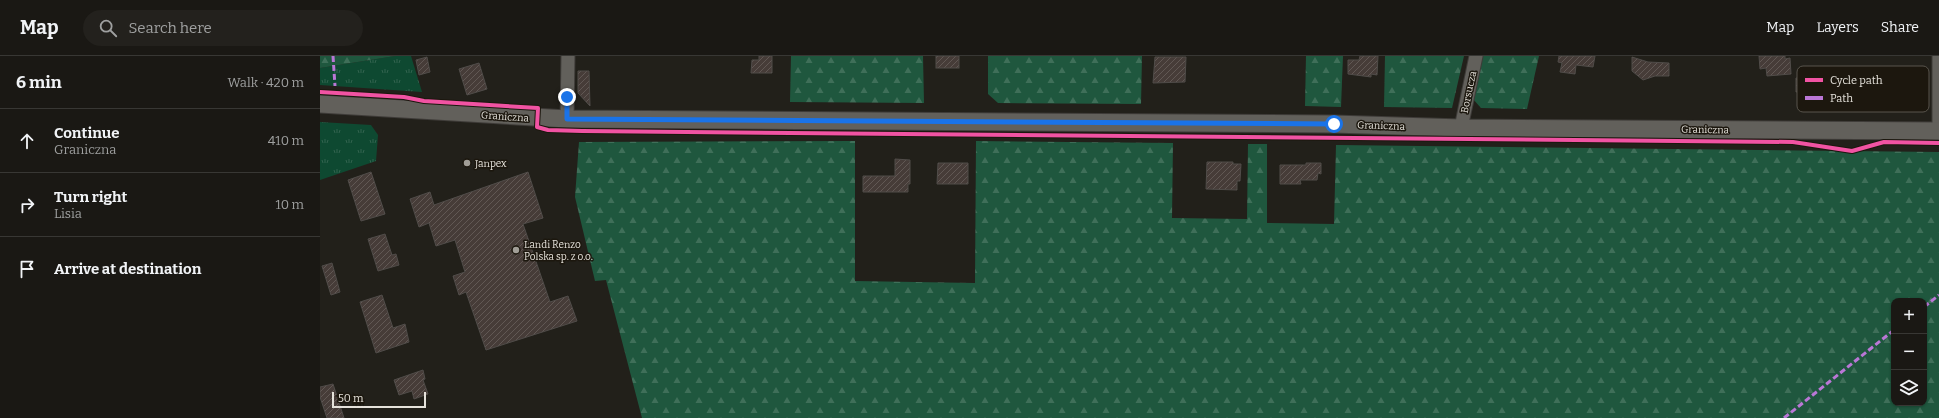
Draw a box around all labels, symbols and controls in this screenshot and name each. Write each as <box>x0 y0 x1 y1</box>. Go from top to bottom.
search box <box>83 10 363 46</box>
text: Map <box>20 16 59 39</box>
icon: search <box>97 17 119 39</box>
text: Search here <box>129 19 212 37</box>
text: Map <box>1766 19 1794 36</box>
text: Layers <box>1816 19 1859 36</box>
text: Share <box>1881 19 1919 36</box>
legend <box>1797 66 1929 112</box>
street label: Borsucza <box>1459 70 1479 114</box>
text: 6 min <box>16 72 62 93</box>
text: Cycle path <box>1830 74 1883 87</box>
text: Walk · 420 m <box>228 75 304 90</box>
route end <box>558 88 576 106</box>
text: Path <box>1830 92 1853 105</box>
street label: Graniczna <box>481 109 530 125</box>
route start <box>1325 115 1343 133</box>
street label: Graniczna <box>1357 119 1406 133</box>
text: Continue <box>54 124 120 142</box>
street label: Graniczna <box>1681 124 1730 136</box>
icon: ahead <box>16 130 38 152</box>
text: 410 m <box>268 133 304 148</box>
text: Graniczna <box>54 142 116 157</box>
marker: Janpex <box>462 158 472 168</box>
place label: Janpex <box>474 158 507 170</box>
text: Turn right <box>54 188 127 206</box>
icon: right <box>16 194 38 216</box>
text: 10 m <box>275 197 304 212</box>
text: Lisia <box>54 206 82 221</box>
place label: Landi Renzo Polska sp. z o.o. <box>524 239 593 263</box>
marker: Landi Renzo Polska sp. z o.o. <box>511 245 521 255</box>
icon: arrive <box>16 258 38 280</box>
text: Arrive at destination <box>54 260 201 278</box>
map controls <box>1891 298 1927 406</box>
button: + <box>1891 298 1927 334</box>
button: − <box>1891 334 1927 370</box>
button: layers <box>1891 370 1927 406</box>
scale bar <box>332 390 426 409</box>
text: 50 m <box>338 392 364 405</box>

